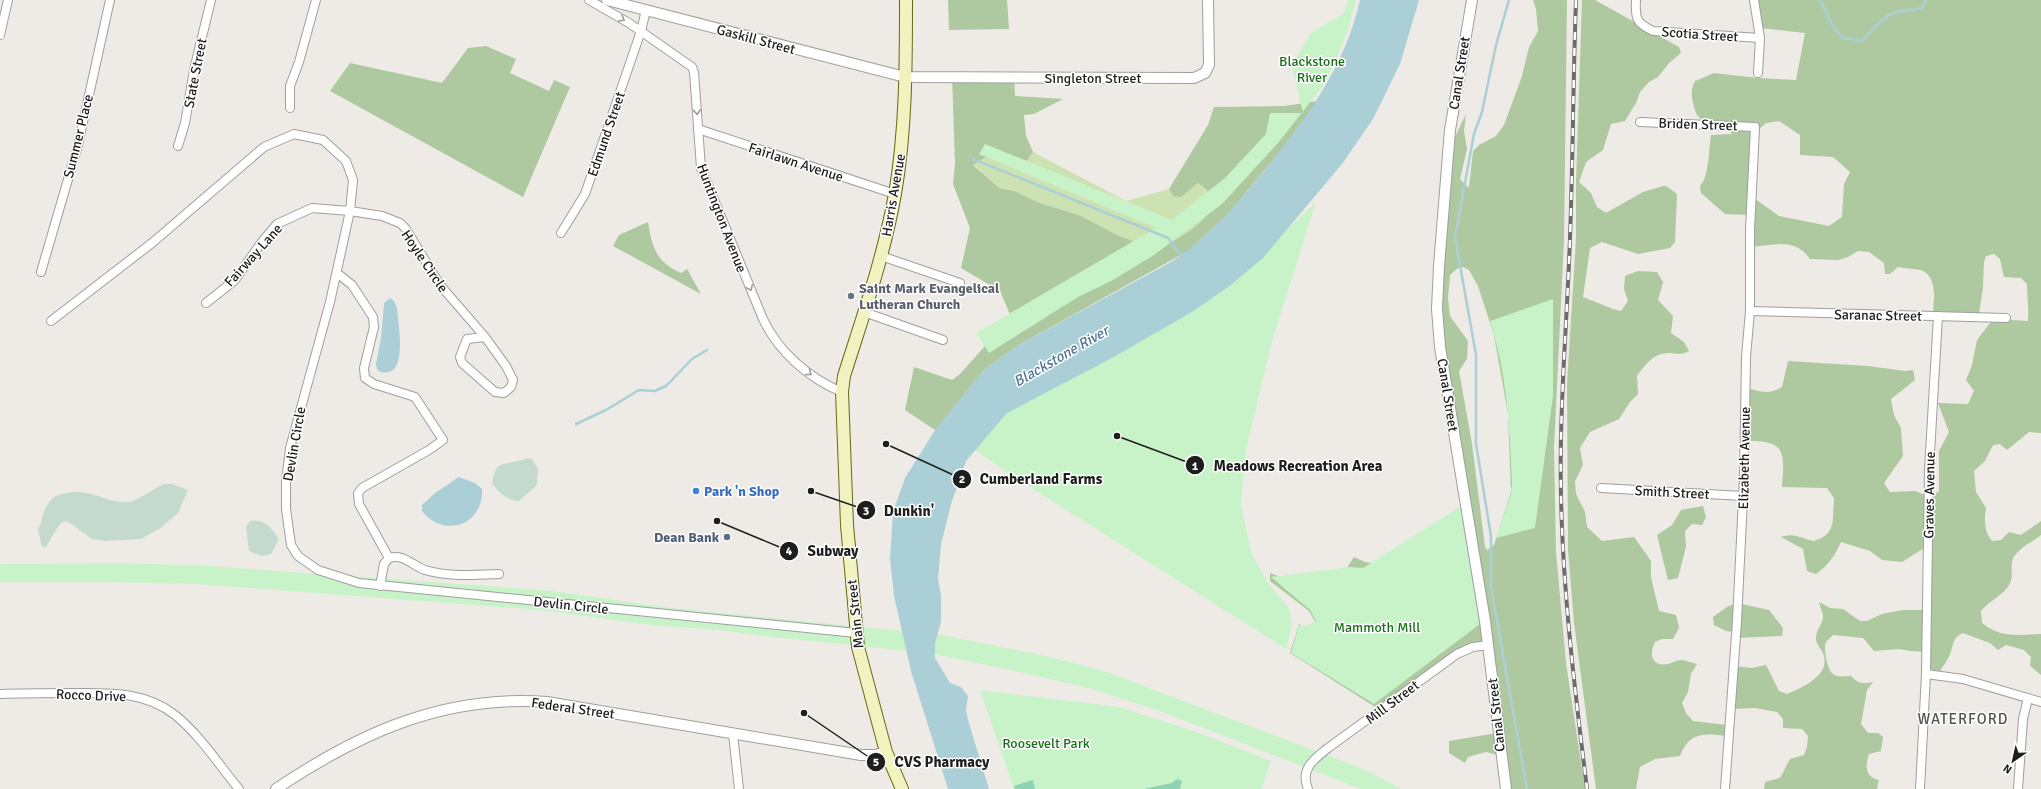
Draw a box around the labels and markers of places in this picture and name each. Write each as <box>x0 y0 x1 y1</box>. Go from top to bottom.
place label: Saint Mark Evangelical Lutheran Church <box>859 280 1000 313</box>
marker: Saint Mark Evangelical Lutheran Church <box>846 291 856 301</box>
callout: Meadows Recreation Area <box>1185 452 1390 479</box>
callout: Cumberland Farms <box>952 466 1111 493</box>
place label: Park 'n Shop <box>704 483 780 500</box>
marker: Park 'n Shop <box>691 486 701 496</box>
callout: Dunkin' <box>856 497 942 524</box>
place label: Dean Bank <box>654 529 720 546</box>
marker: Dean Bank <box>722 532 732 542</box>
callout: Subway <box>779 537 866 564</box>
callout: CVS Pharmacy <box>866 749 997 776</box>

